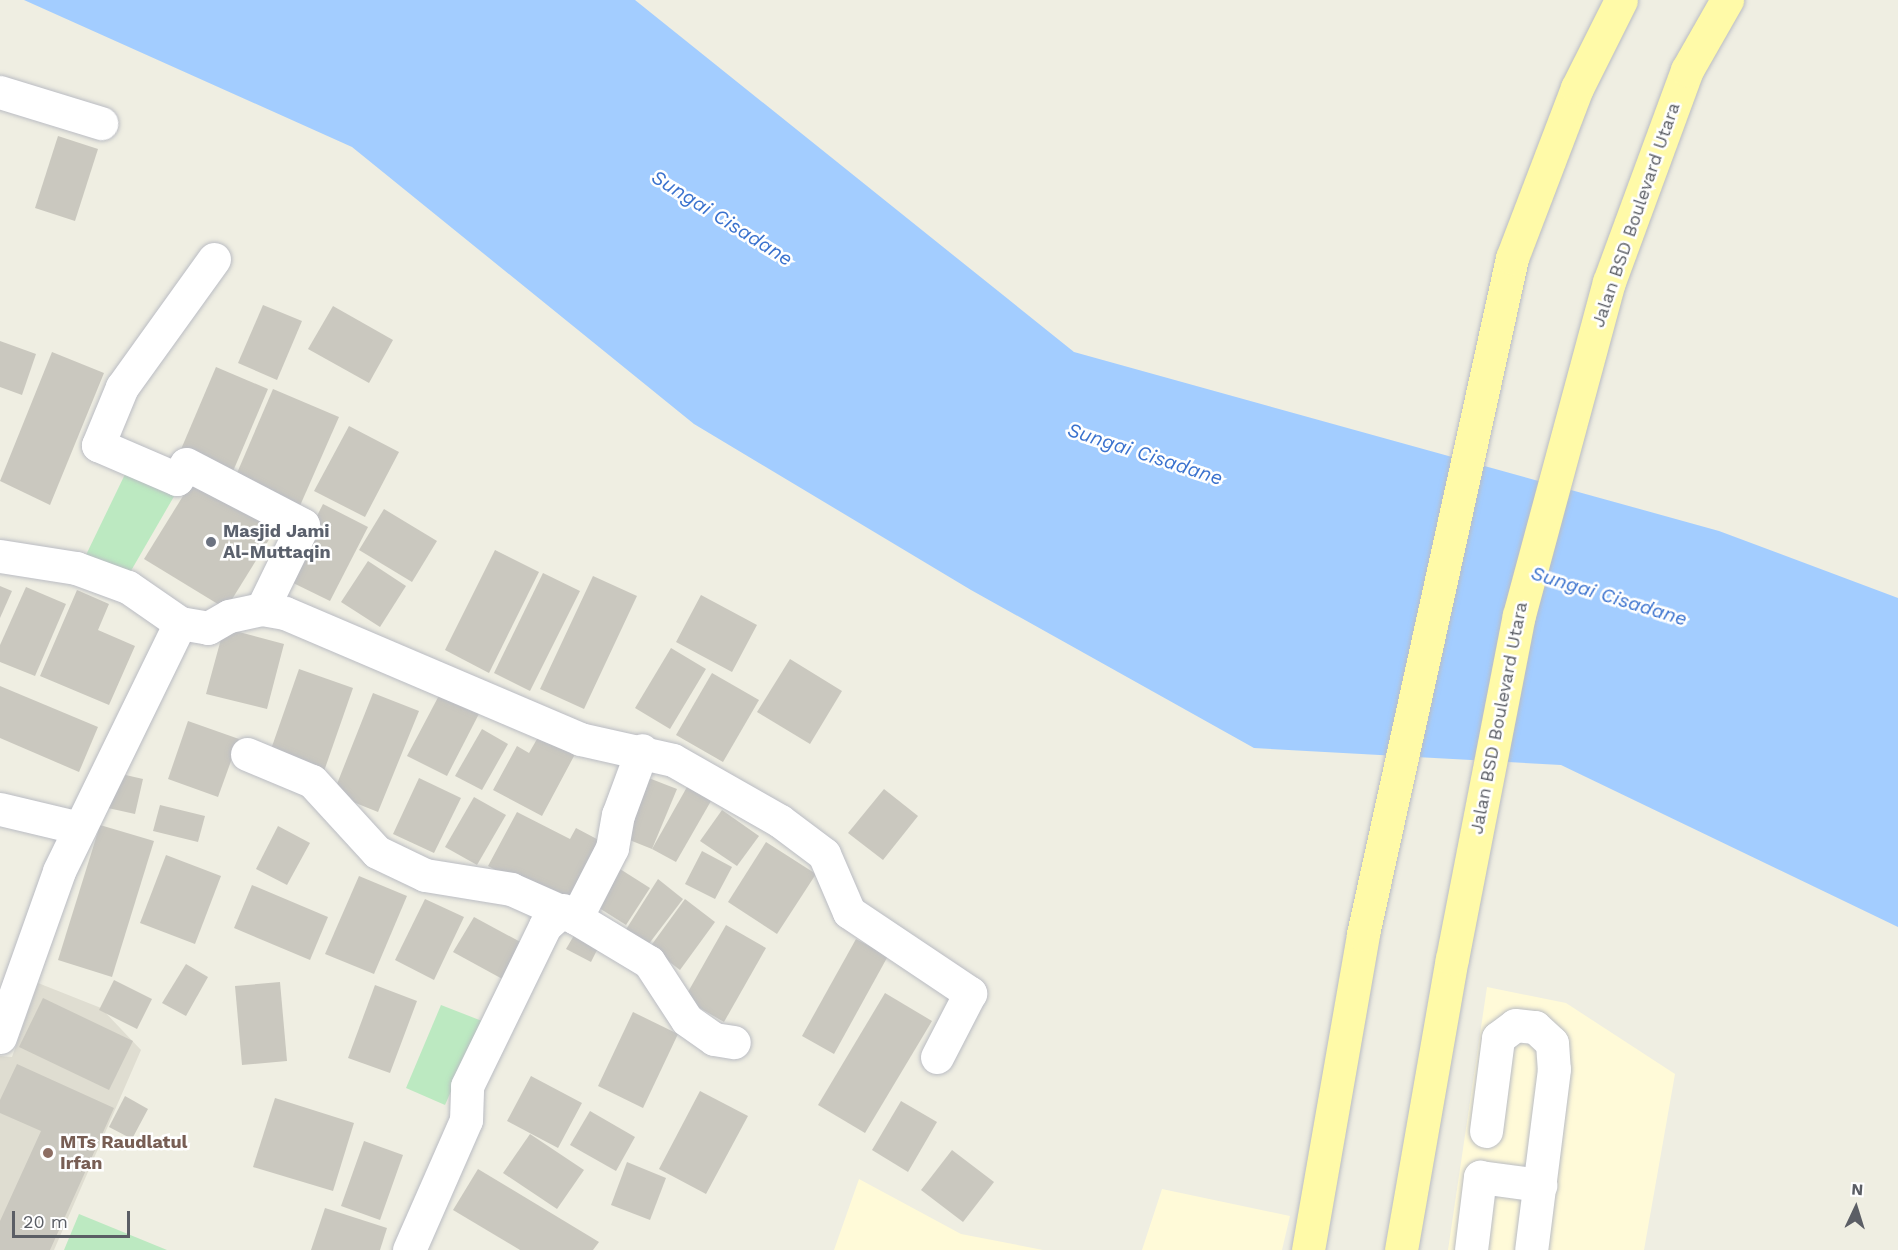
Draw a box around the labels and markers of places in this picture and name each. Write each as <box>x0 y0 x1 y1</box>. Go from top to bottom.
place label: Masjid Jami Al-Muttaqin <box>223 521 331 564</box>
marker: Masjid Jami Al-Muttaqin <box>204 535 218 549</box>
place label: MTs Raudlatul Irfan <box>60 1132 187 1174</box>
marker: MTs Raudlatul Irfan <box>41 1146 55 1160</box>

